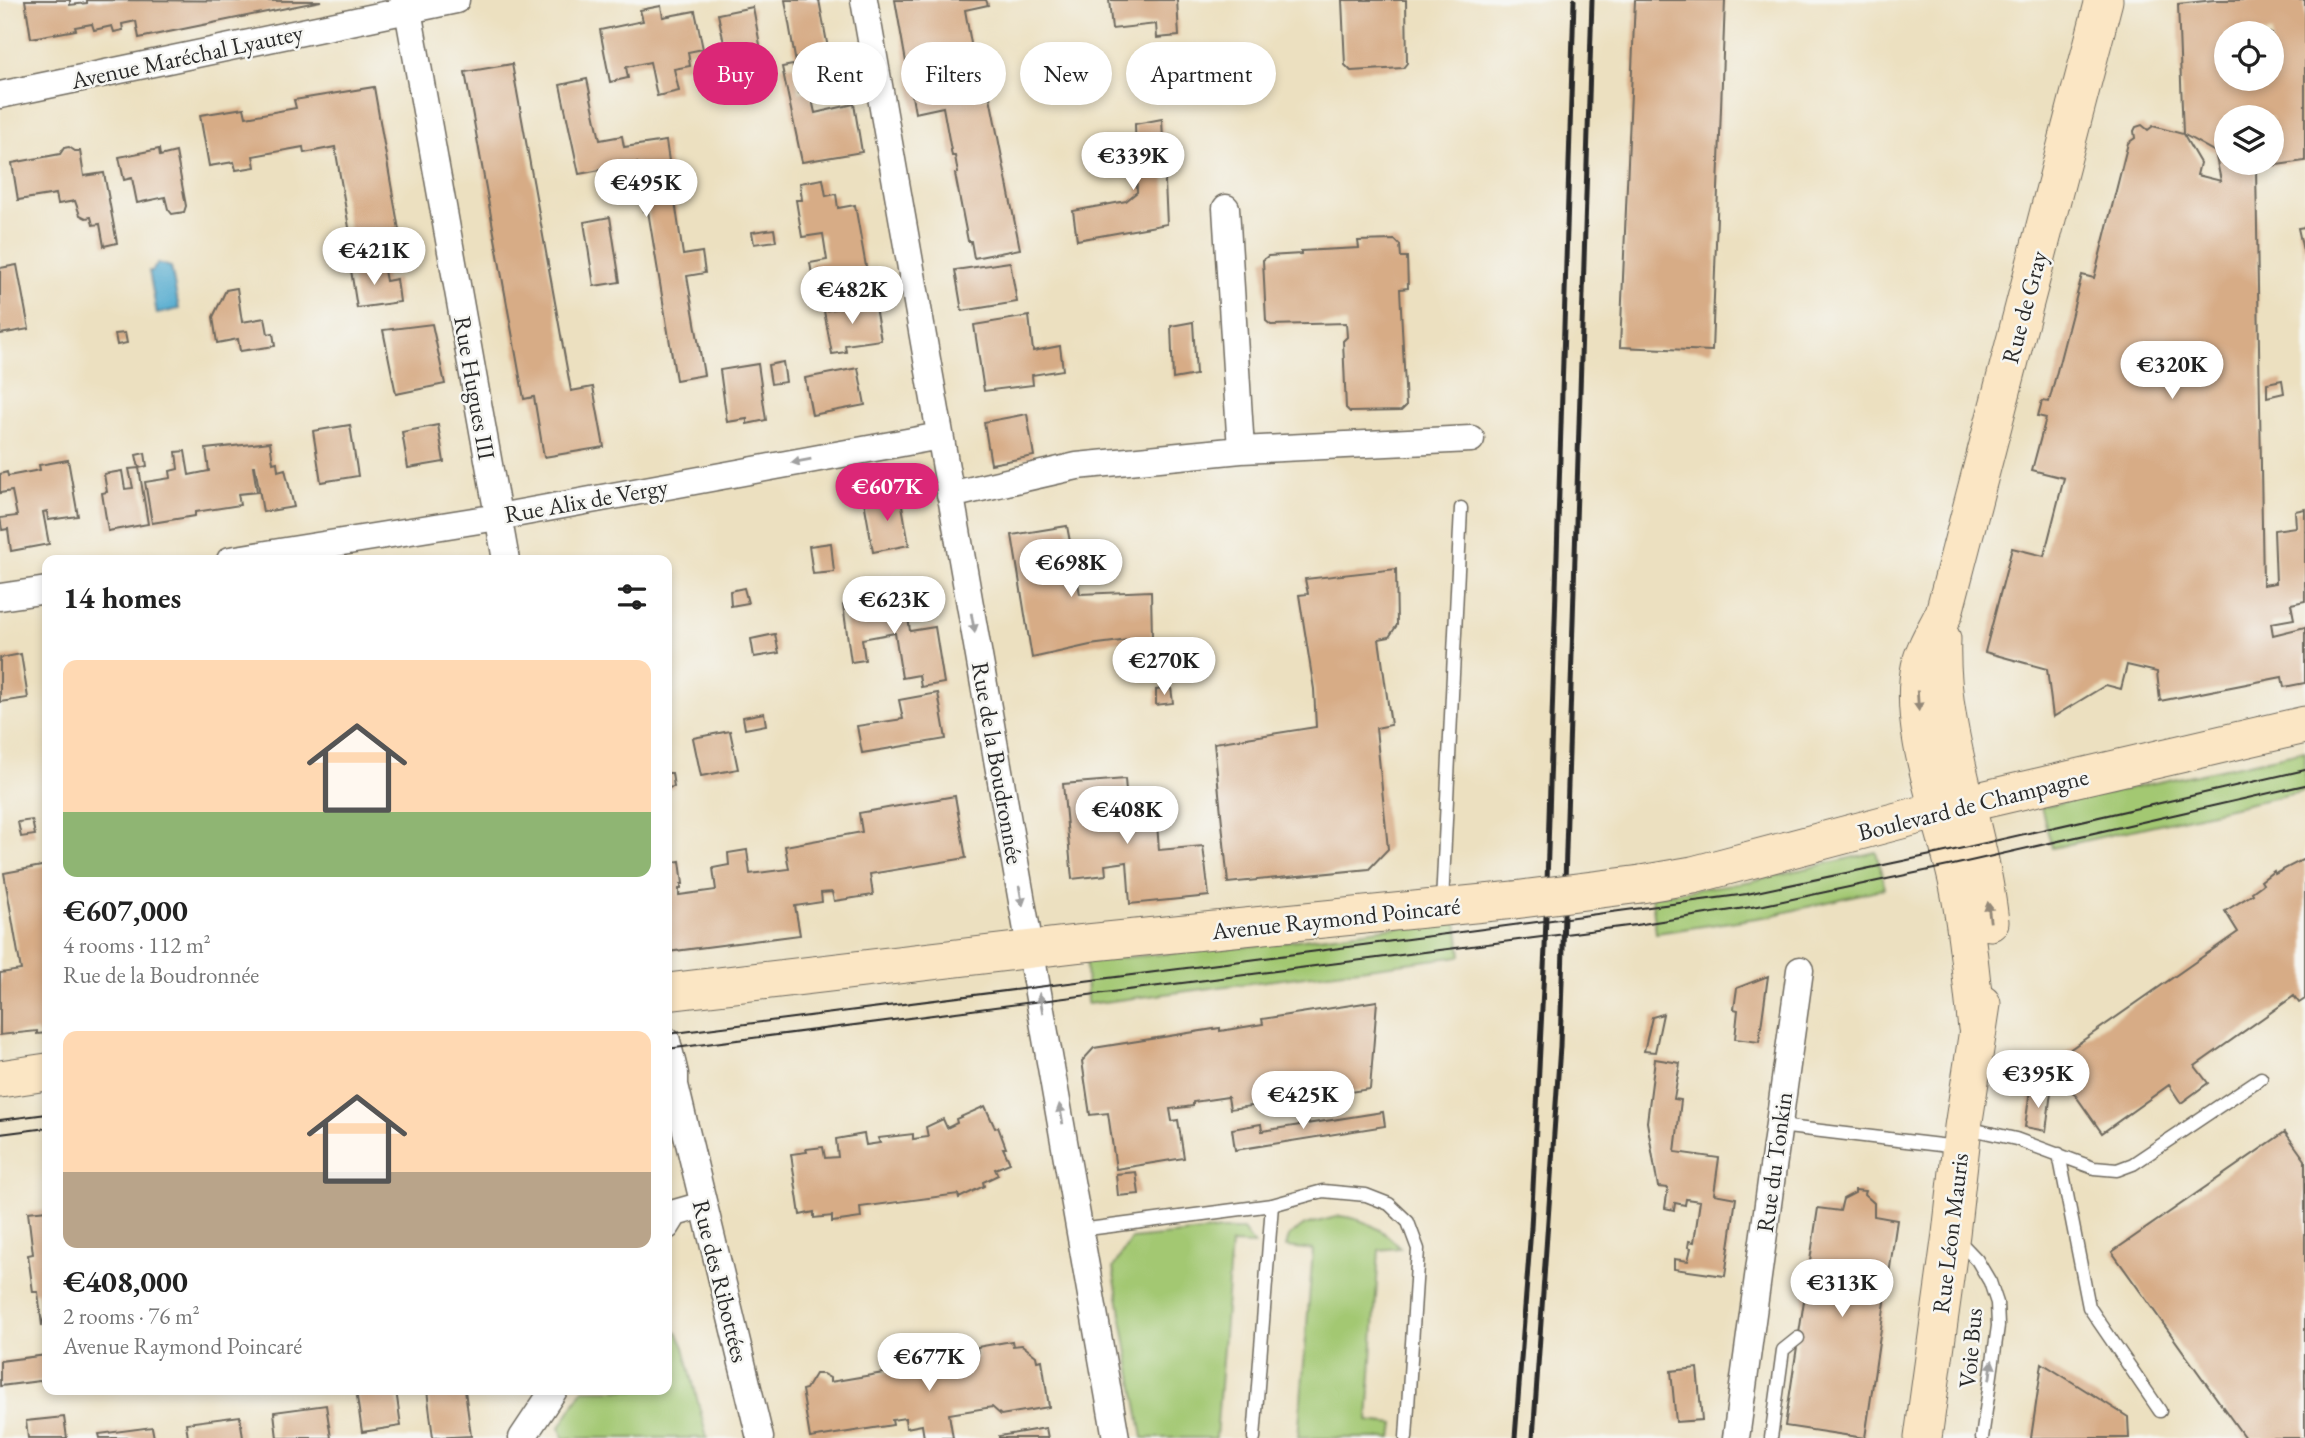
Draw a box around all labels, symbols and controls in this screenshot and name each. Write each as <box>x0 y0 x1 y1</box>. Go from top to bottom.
street label: Avenue Maréchal Lyautey <box>67 16 306 96</box>
map controls <box>2214 21 2284 175</box>
button: locate <box>2214 21 2284 91</box>
chip: Buy <box>693 42 778 105</box>
chip: Rent <box>792 42 887 105</box>
chip: Filters <box>901 42 1006 105</box>
chip: New <box>1020 42 1112 105</box>
chip: Apartment <box>1126 42 1276 105</box>
button: layers <box>2214 105 2284 175</box>
pin: €339K <box>1084 132 1182 192</box>
text: €339K <box>1097 140 1169 170</box>
pin: €495K <box>597 160 695 219</box>
text: €495K <box>610 167 682 197</box>
pin: €421K <box>325 228 423 287</box>
text: €421K <box>338 235 410 265</box>
street label: Rue de Gray <box>1994 247 2054 367</box>
pin: €482K <box>803 266 901 326</box>
text: €482K <box>816 274 888 304</box>
street label: Rue Hugues III <box>447 314 503 462</box>
pin: €320K <box>2123 342 2221 401</box>
text: €320K <box>2136 349 2208 379</box>
one-way arrow <box>790 456 812 467</box>
pin: €607K <box>838 463 936 523</box>
street label: Rue Alix de Vergy <box>502 470 671 530</box>
text: €607K <box>851 471 923 501</box>
pin: €698K <box>1022 540 1120 599</box>
text: €698K <box>1035 547 1107 577</box>
pin: €623K <box>845 576 943 636</box>
text: 14 homes <box>63 578 181 617</box>
icon: filters <box>613 578 651 616</box>
text: €623K <box>858 584 930 614</box>
one-way arrow <box>968 613 979 635</box>
pin: €270K <box>1115 638 1213 697</box>
text: €270K <box>1128 645 1200 675</box>
street label: Rue de la Boudronnée <box>965 659 1031 867</box>
one-way arrow <box>1913 690 1924 712</box>
icon: home <box>294 705 420 831</box>
street label: Boulevard de Champagne <box>1855 760 2091 848</box>
pin: €408K <box>1078 786 1176 846</box>
text: €408K <box>1091 794 1163 824</box>
one-way arrow <box>1016 885 1027 907</box>
street label: Avenue Raymond Poincaré <box>1209 890 1462 947</box>
text: €607,000 <box>63 891 188 930</box>
one-way arrow <box>1983 901 1994 923</box>
text: 4 rooms · 112 m² <box>63 930 211 960</box>
text: Rue de la Boudronnée <box>63 960 259 990</box>
one-way arrow <box>1035 992 1046 1014</box>
pin: €395K <box>1989 1050 2087 1110</box>
text: €395K <box>2002 1058 2074 1088</box>
pin: €425K <box>1254 1072 1352 1131</box>
icon: home <box>294 1076 420 1202</box>
text: €425K <box>1267 1079 1339 1109</box>
street label: Rue du Tonkin <box>1749 1089 1799 1234</box>
one-way arrow <box>1055 1103 1066 1125</box>
street label: Rue Léon Mauris <box>1925 1151 1975 1315</box>
street label: Rue des Ribottées <box>686 1196 756 1366</box>
pin: €313K <box>1793 1260 1891 1319</box>
text: €408,000 <box>63 1262 188 1301</box>
text: €313K <box>1806 1267 1878 1297</box>
text: 2 rooms · 76 m² <box>63 1301 200 1331</box>
street label: Voie Bus <box>1951 1307 1989 1389</box>
text: Avenue Raymond Poincaré <box>63 1331 302 1361</box>
pin: €677K <box>880 1334 978 1393</box>
text: €677K <box>893 1341 965 1371</box>
one-way arrow <box>1986 1359 1997 1381</box>

